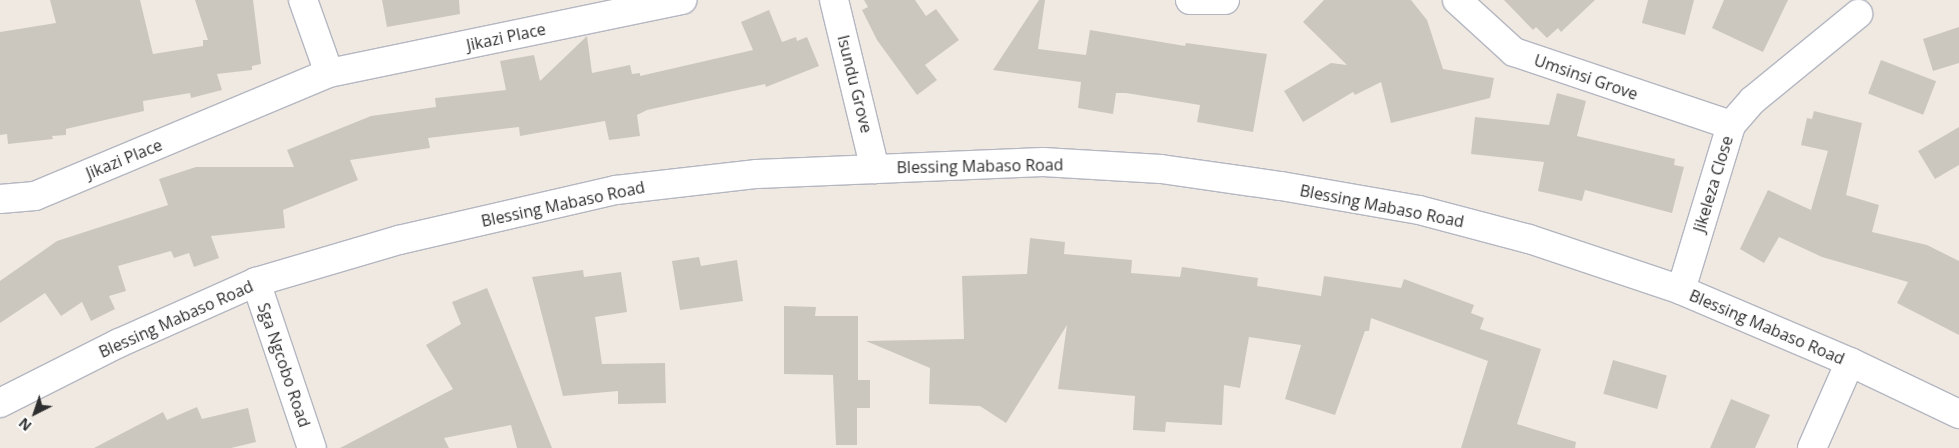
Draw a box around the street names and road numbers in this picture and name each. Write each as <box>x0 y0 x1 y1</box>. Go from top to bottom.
street label: Jikazi Place <box>465 19 547 55</box>
street label: Isundu Grove <box>834 33 876 135</box>
street label: Umsinsi Grove <box>1532 50 1640 104</box>
street label: Jikeleza Close <box>1689 134 1737 234</box>
street label: Jikazi Place <box>83 135 165 183</box>
street label: Blessing Mabaso Road <box>896 155 1064 177</box>
street label: Blessing Mabaso Road <box>479 177 647 231</box>
street label: Blessing Mabaso Road <box>1298 181 1466 231</box>
street label: Blessing Mabaso Road <box>96 276 256 362</box>
street label: Blessing Mabaso Road <box>1686 286 1848 368</box>
street label: Sga Ngcobo Road <box>254 300 314 430</box>

